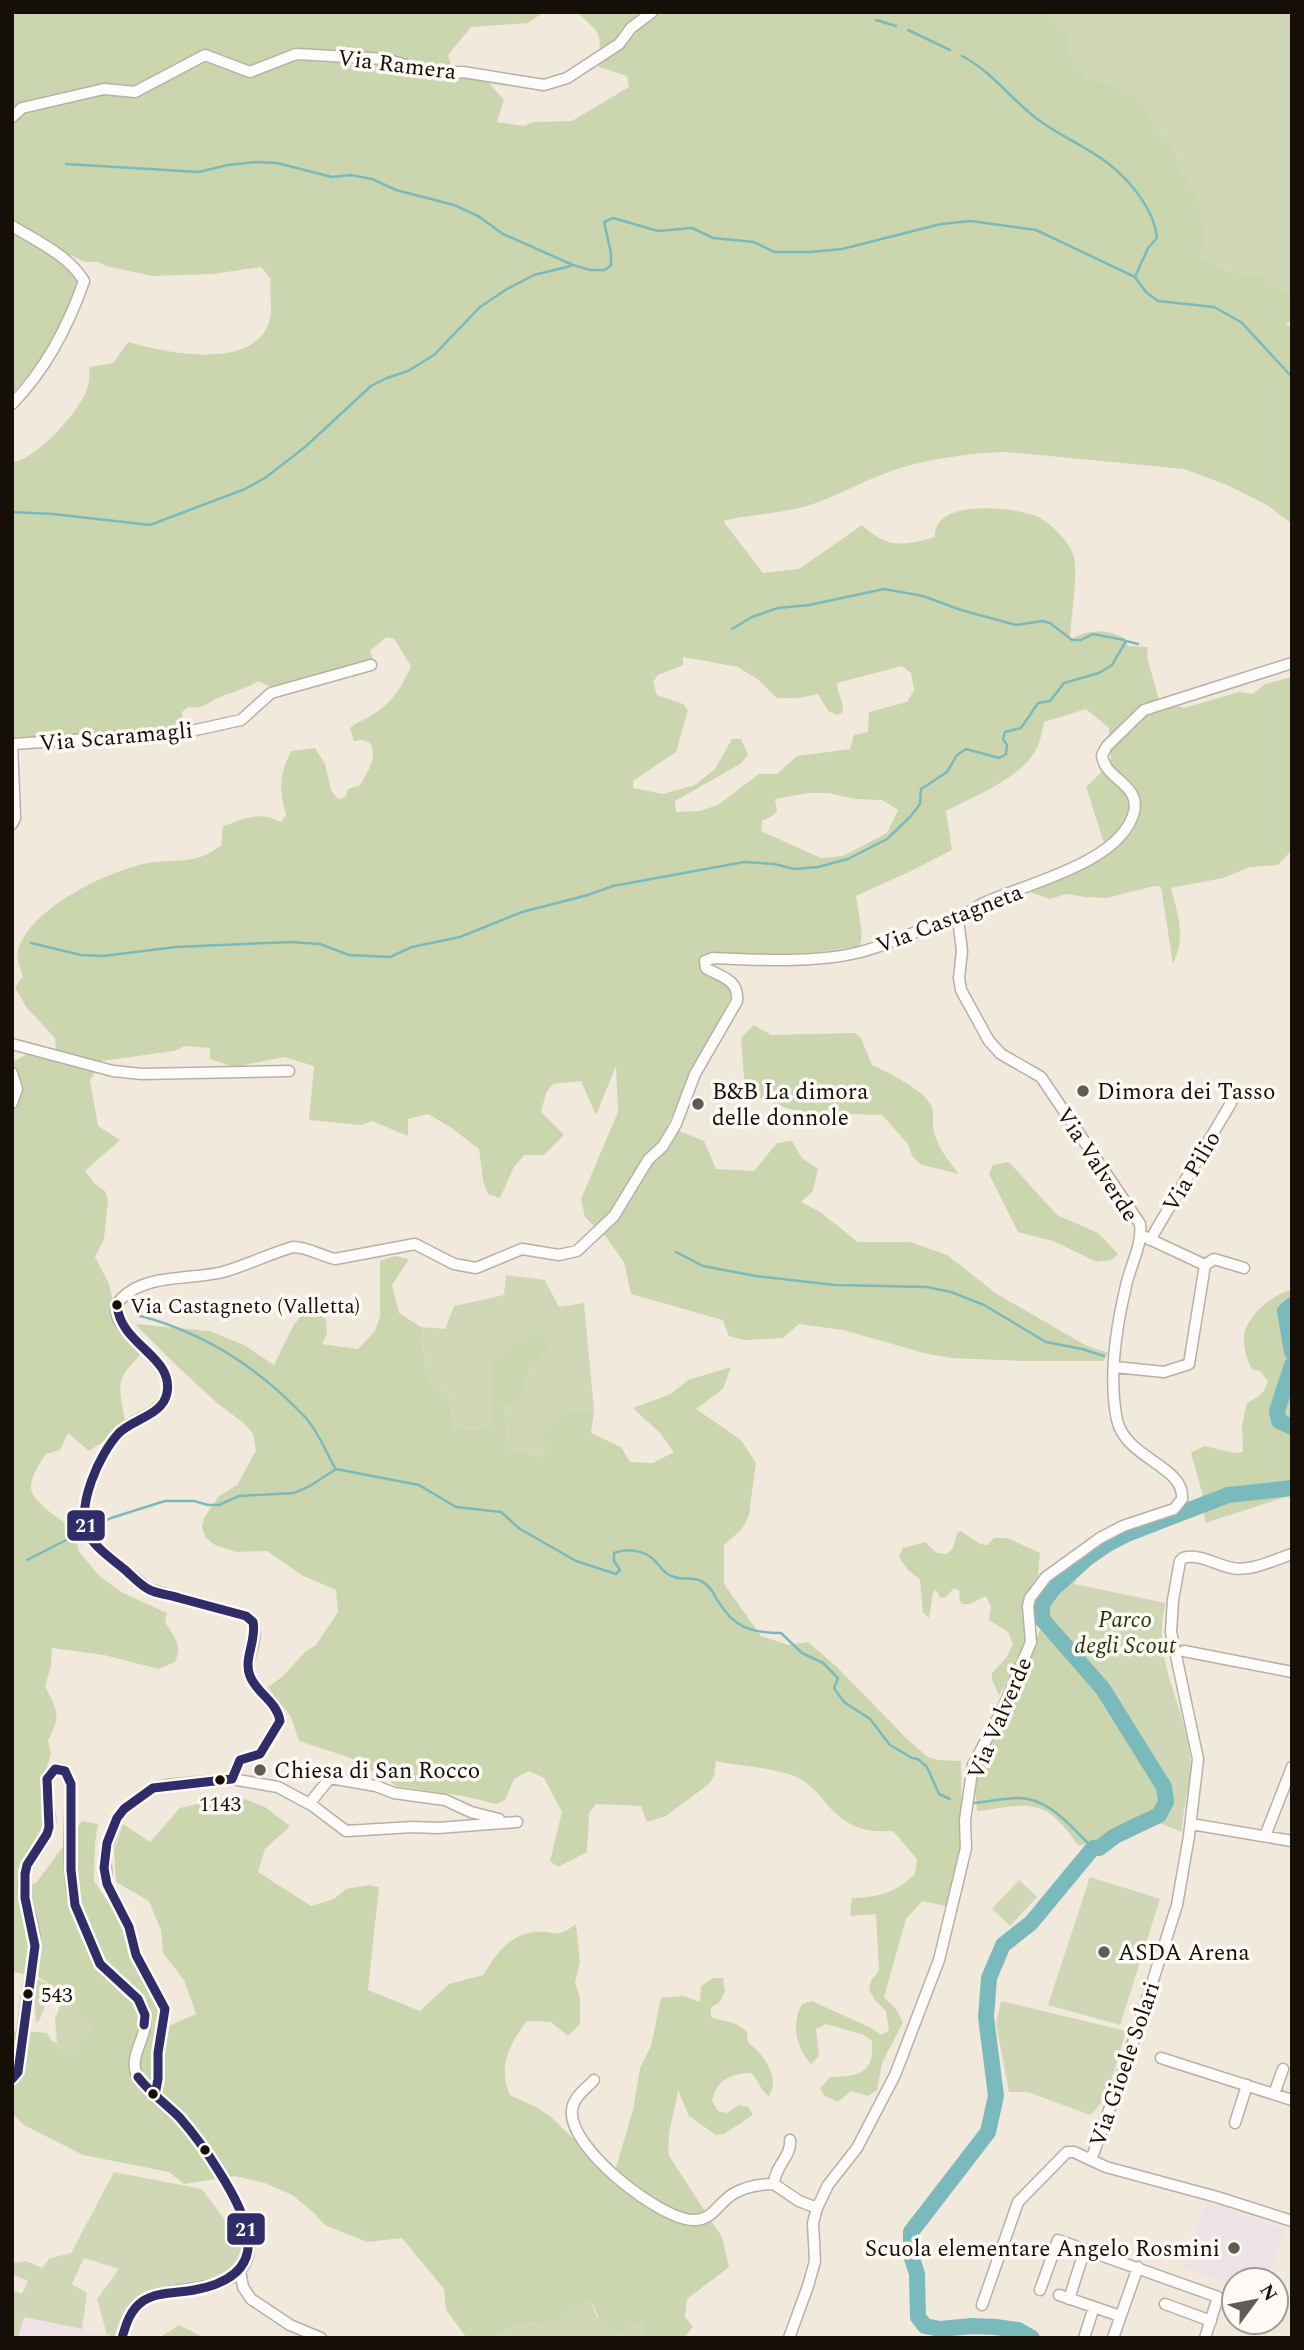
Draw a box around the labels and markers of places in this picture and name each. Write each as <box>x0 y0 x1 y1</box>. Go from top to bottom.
place label: B&B La dimora delle donnole <box>712 1075 868 1136</box>
place label: Dimora dei Tasso <box>1097 1075 1275 1110</box>
marker: Dimora dei Tasso <box>1075 1083 1091 1099</box>
marker: B&B La dimora delle donnole <box>690 1096 706 1112</box>
place label: Via Castagneto (Valletta) <box>130 1291 360 1323</box>
marker: Via Castagneto (Valletta) <box>110 1298 124 1312</box>
place label: Chiesa di San Rocco <box>274 1754 480 1789</box>
marker: Chiesa di San Rocco <box>252 1762 268 1778</box>
marker: 1143 <box>213 1773 227 1787</box>
place label: 1143 <box>199 1789 241 1821</box>
place label: ASDA Arena <box>1118 1936 1250 1971</box>
marker: ASDA Arena <box>1096 1944 1112 1960</box>
place label: 543 <box>41 1980 73 2012</box>
marker: 543 <box>21 1987 35 2001</box>
unlabelled marker <box>146 2087 160 2101</box>
unlabelled marker <box>198 2143 212 2157</box>
place label: Scuola elementare Angelo Rosmini <box>865 2232 1220 2267</box>
marker: Scuola elementare Angelo Rosmini <box>1226 2240 1242 2256</box>

